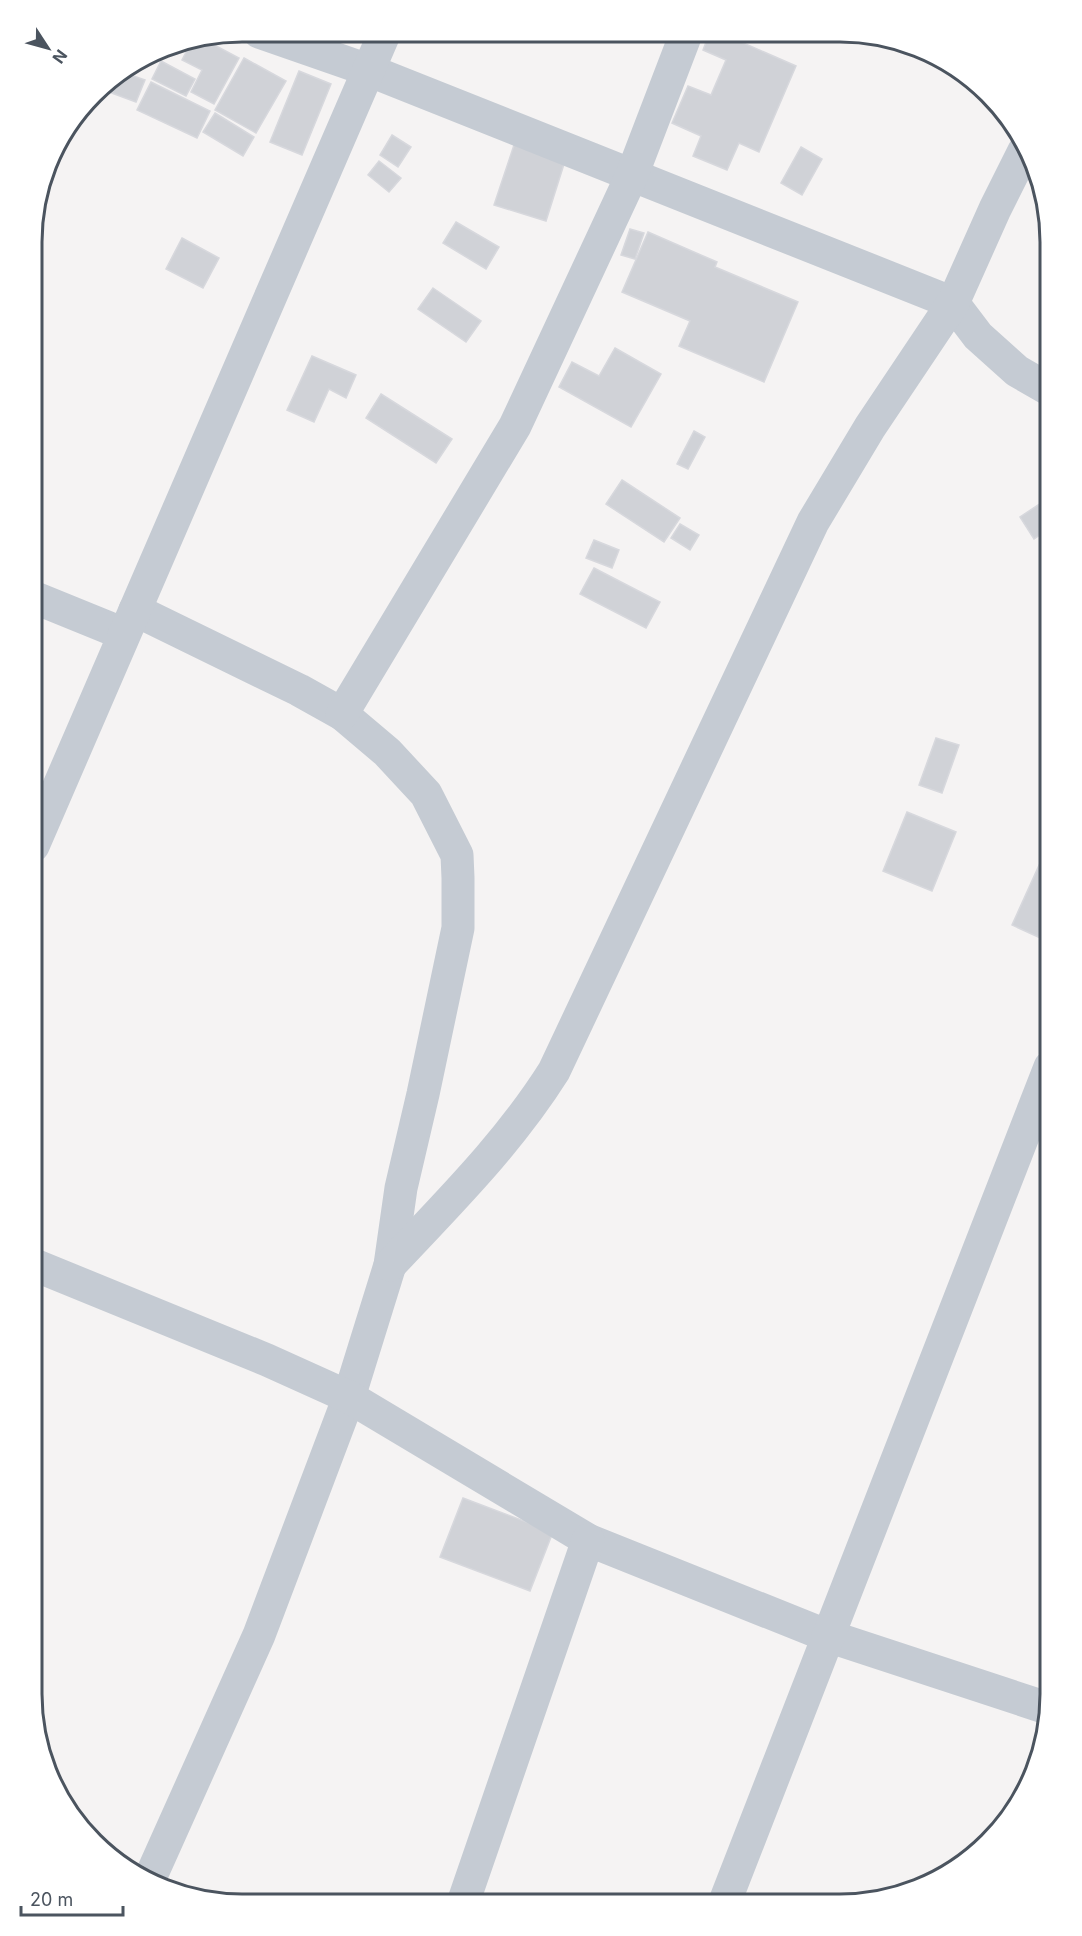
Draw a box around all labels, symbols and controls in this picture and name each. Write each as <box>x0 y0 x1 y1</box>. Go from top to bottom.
north arrow <box>18 18 78 78</box>
text: N <box>48 46 72 68</box>
scale bar <box>21 1879 123 1917</box>
text: 20 m <box>30 1889 73 1910</box>

